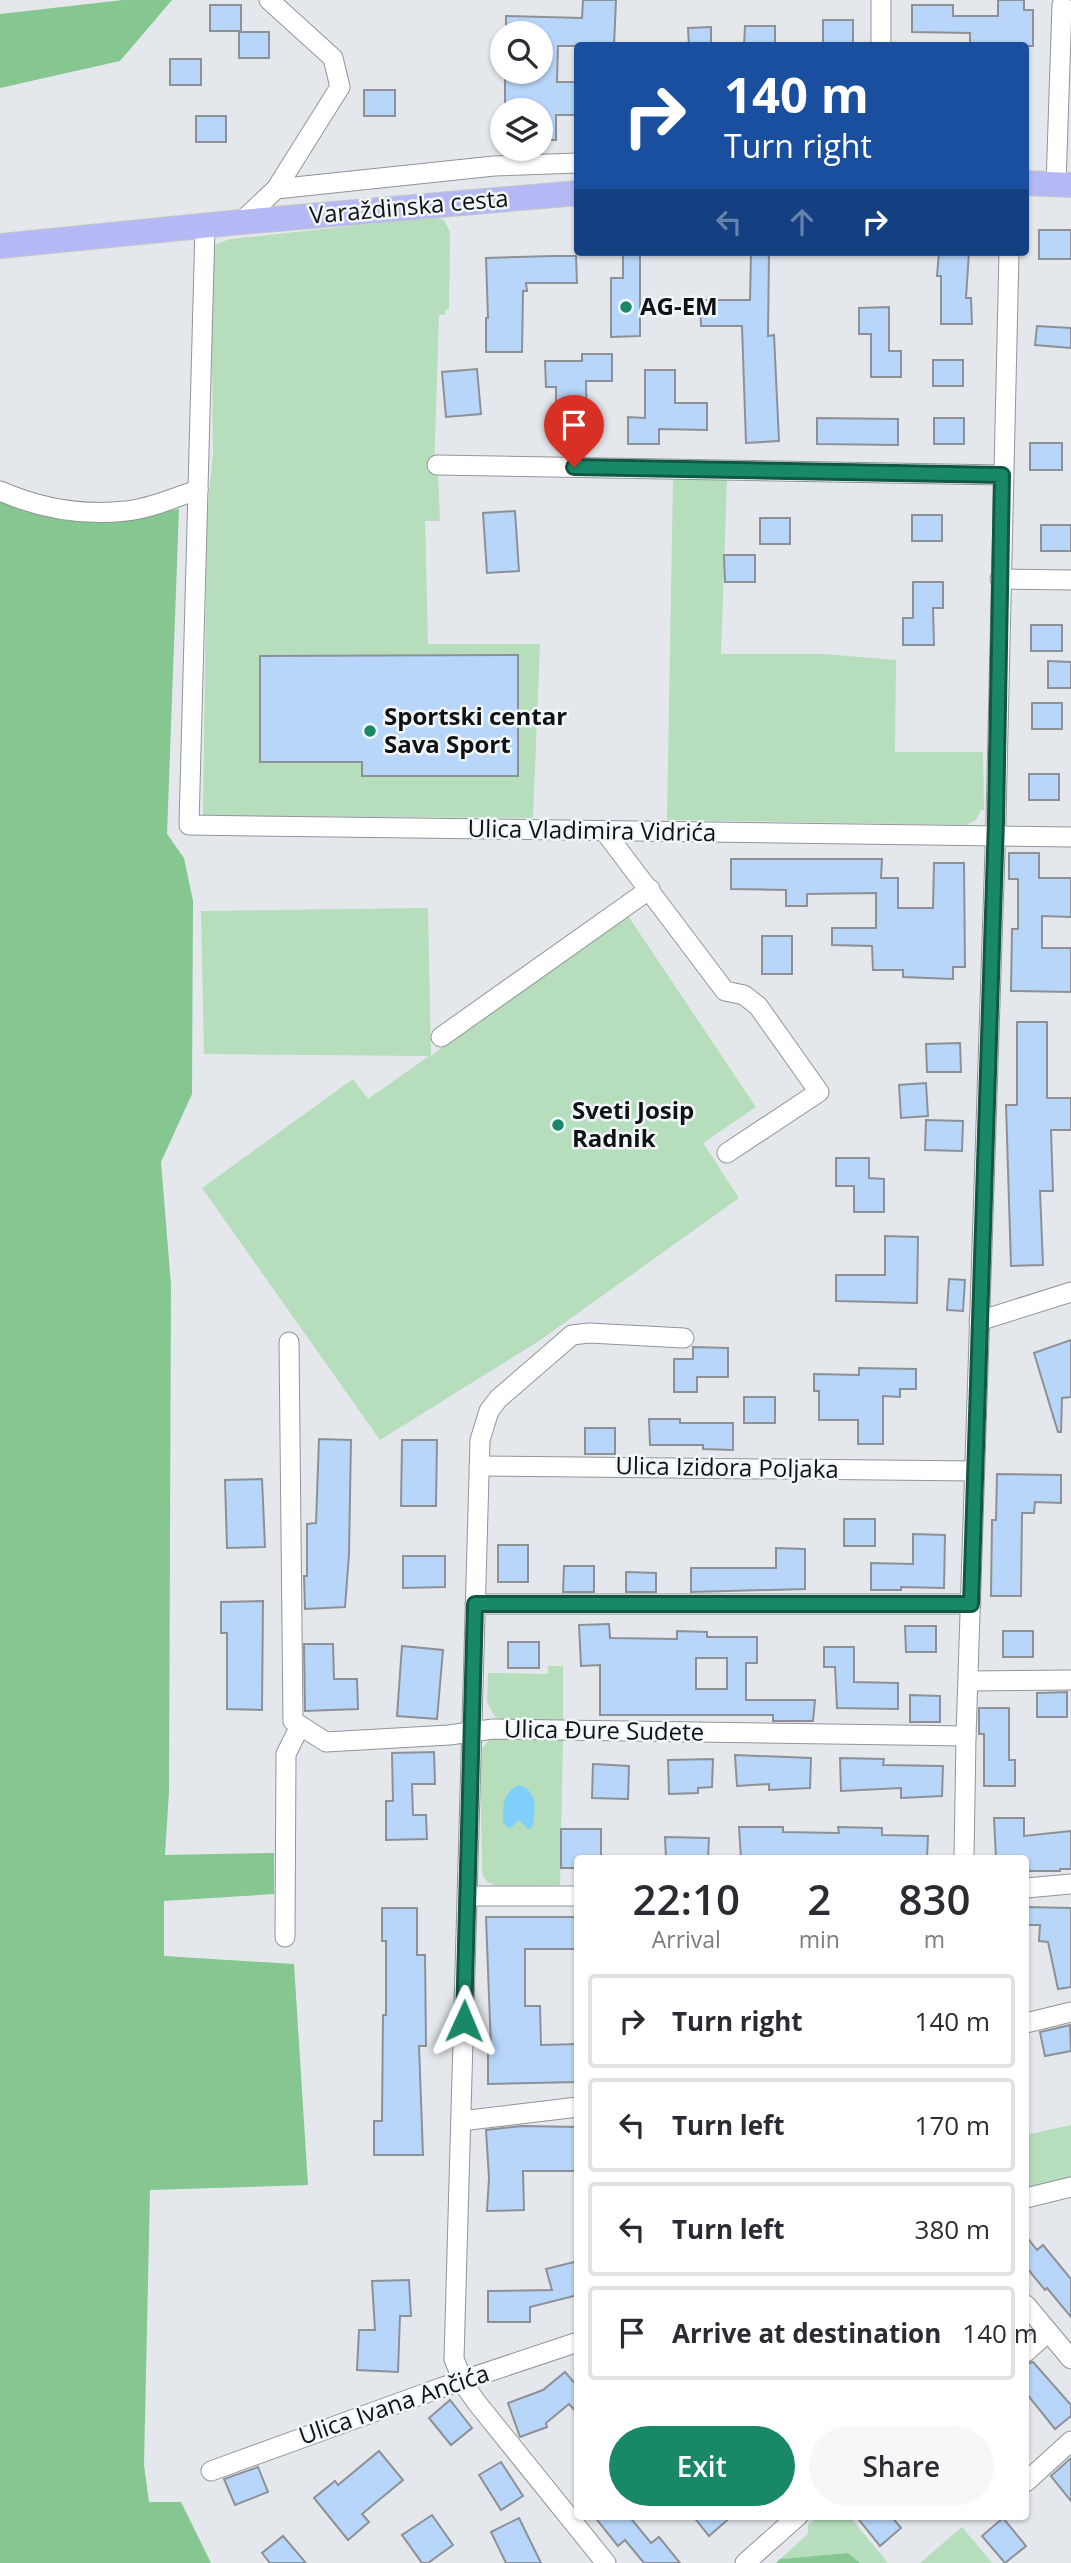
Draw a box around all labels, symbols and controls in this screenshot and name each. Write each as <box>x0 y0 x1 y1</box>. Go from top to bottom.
map controls <box>490 21 553 161</box>
button: search <box>490 21 553 84</box>
text: 140 m <box>724 61 869 127</box>
icon: right <box>609 70 700 161</box>
button: layers <box>490 98 553 161</box>
text: Turn right <box>724 124 872 167</box>
street label: Varaždinska cesta <box>308 180 510 231</box>
icon: left <box>710 203 748 241</box>
icon: ahead <box>783 203 821 241</box>
icon: right <box>856 203 894 241</box>
place label: AG-EM <box>640 289 718 322</box>
marker: AG-EM <box>618 299 634 315</box>
pin <box>544 395 604 467</box>
icon: arrive <box>555 406 593 444</box>
place label: Sportski centar Sava Sport <box>384 699 567 760</box>
marker: Sportski centar Sava Sport <box>362 723 378 739</box>
street label: Ulica Vladimira Vidrića <box>467 811 717 848</box>
place label: Sveti Josip Radnik <box>572 1093 694 1154</box>
marker: Sveti Josip Radnik <box>550 1117 566 1133</box>
street label: Ulica Izidora Poljaka <box>615 1448 839 1485</box>
street label: Ulica Đure Sudete <box>504 1711 705 1748</box>
text: 22:10 <box>633 1870 740 1927</box>
text: 2 <box>807 1870 831 1927</box>
text: 830 <box>898 1870 970 1927</box>
text: Arrival <box>652 1923 721 1955</box>
text: min <box>799 1923 840 1955</box>
text: m <box>924 1923 945 1955</box>
position arrow <box>427 1984 501 2058</box>
icon: right <box>613 2002 651 2040</box>
text: Turn right <box>672 2003 803 2039</box>
text: 140 m <box>915 2003 990 2039</box>
icon: left <box>613 2106 651 2144</box>
text: Turn left <box>672 2107 784 2143</box>
text: 170 m <box>915 2107 990 2143</box>
icon: left <box>613 2210 651 2248</box>
text: Turn left <box>672 2211 784 2247</box>
text: 380 m <box>915 2211 990 2247</box>
icon: arrive <box>613 2314 651 2352</box>
text: Arrive at destination <box>672 2315 941 2351</box>
text: 140 m <box>962 2315 1038 2351</box>
street label: Ulica Ivana Ančića <box>294 2356 493 2452</box>
button: Exit <box>609 2426 795 2506</box>
button: Share <box>809 2426 994 2506</box>

